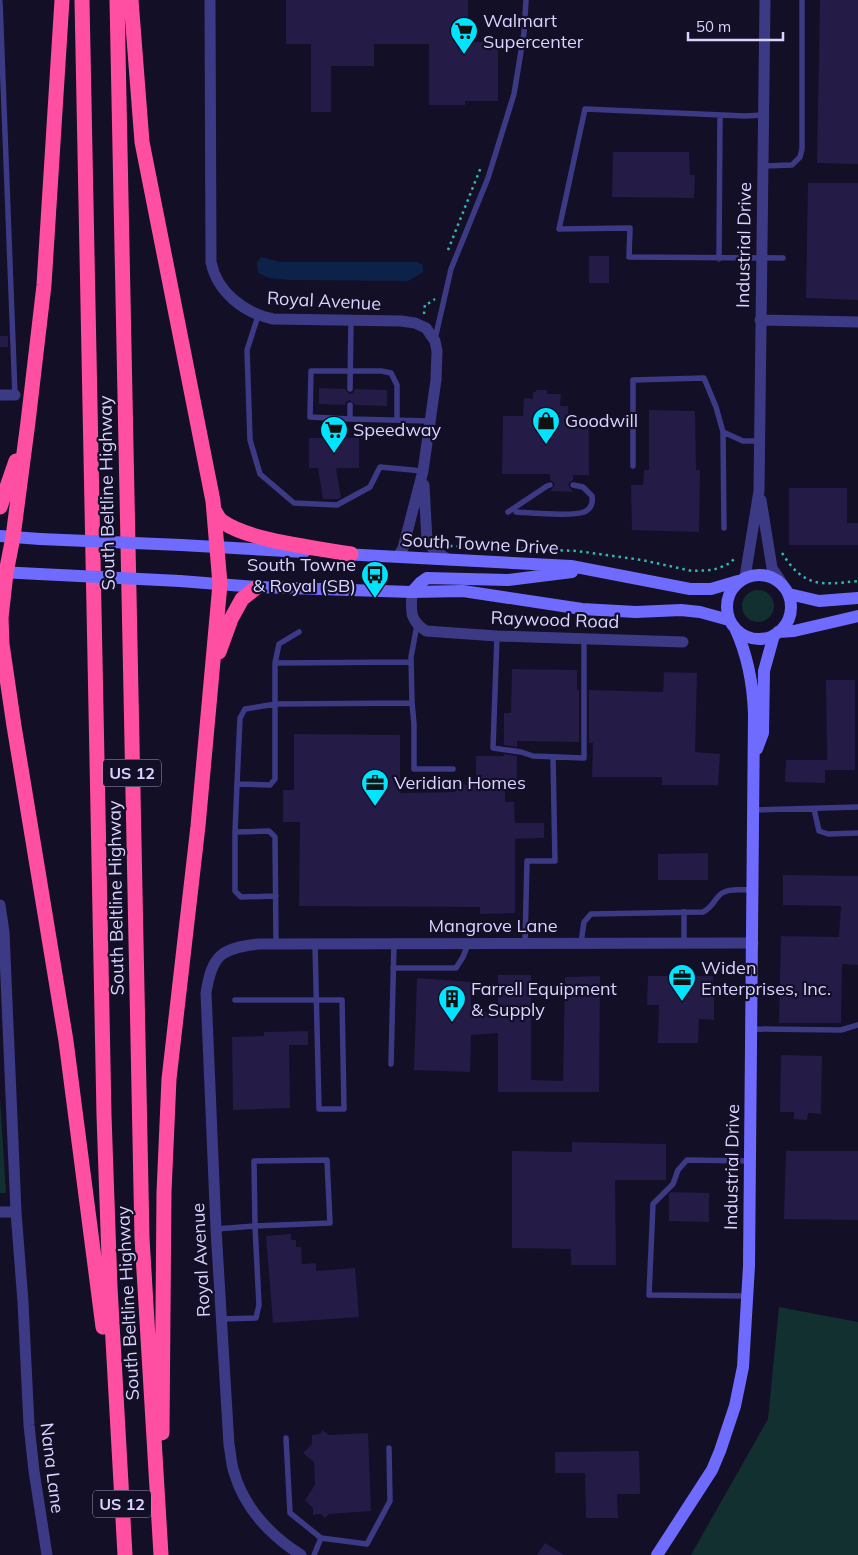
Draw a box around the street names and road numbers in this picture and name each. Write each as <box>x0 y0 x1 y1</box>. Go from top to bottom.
street label: Industrial Drive <box>731 182 756 308</box>
street label: Royal Avenue <box>266 286 382 315</box>
street label: South Beltline Highway <box>93 395 120 591</box>
street label: South Towne Drive <box>401 528 559 559</box>
street label: Raywood Road <box>490 606 620 633</box>
road number: US 12 <box>103 760 161 786</box>
street label: South Beltline Highway <box>102 800 129 996</box>
street label: Mangrove Lane <box>428 914 558 937</box>
street label: Industrial Drive <box>719 1104 744 1230</box>
street label: Royal Avenue <box>186 1202 215 1318</box>
street label: South Beltline Highway <box>111 1205 144 1401</box>
street label: Nana Lane <box>36 1421 69 1515</box>
road number: US 12 <box>93 1490 151 1518</box>

